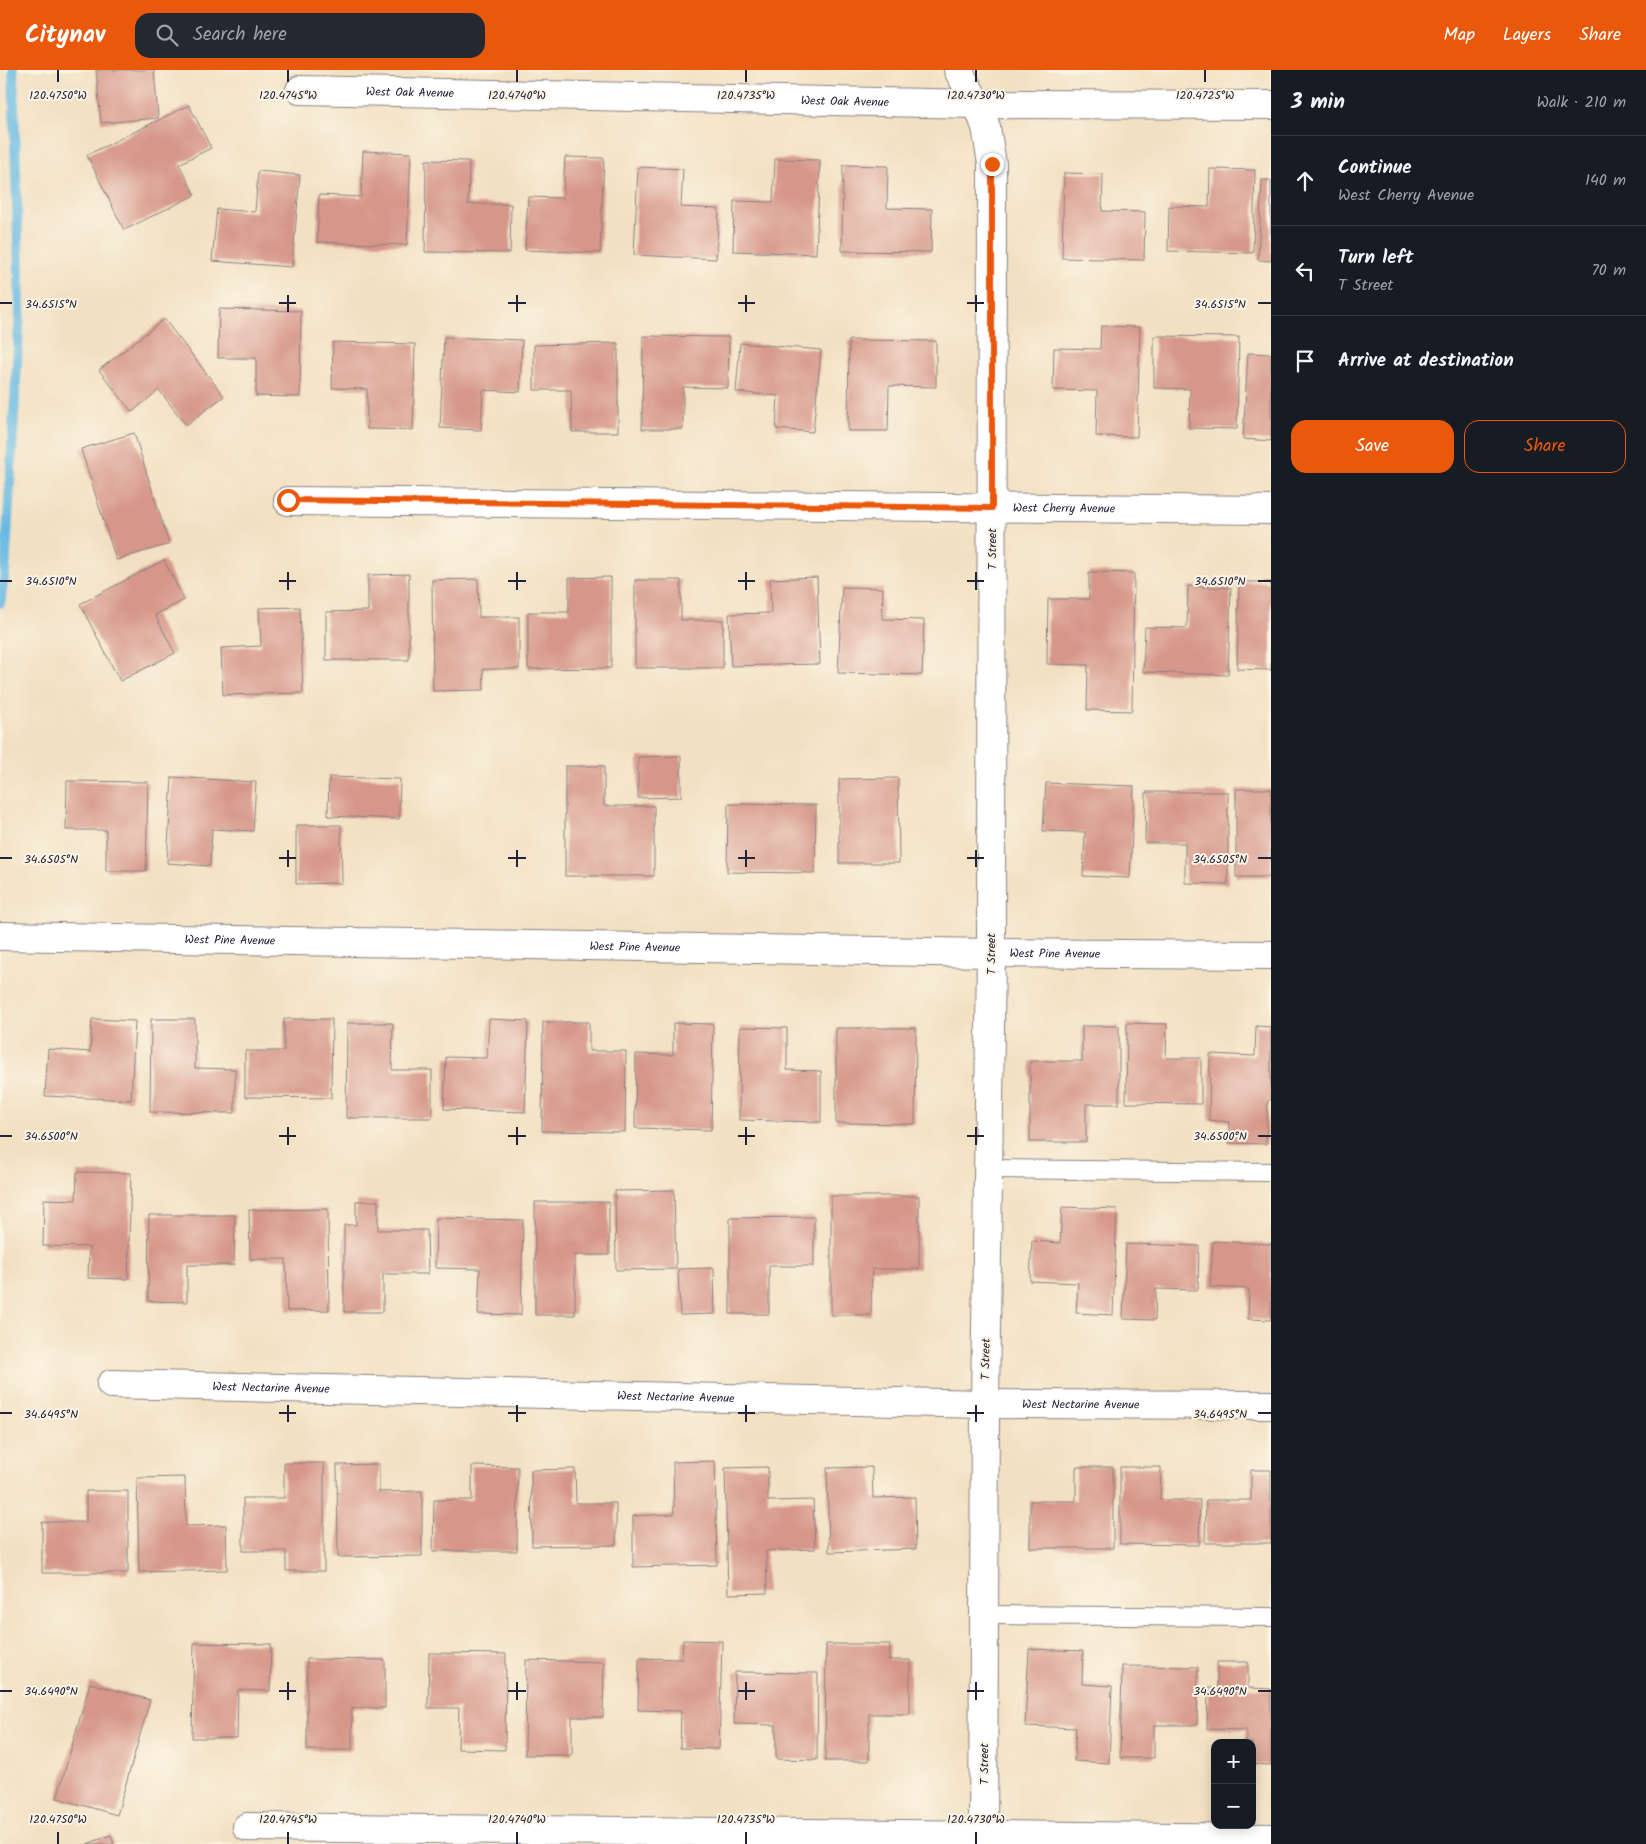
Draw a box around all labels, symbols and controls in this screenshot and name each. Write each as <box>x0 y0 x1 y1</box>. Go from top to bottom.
search box <box>135 13 485 58</box>
text: Citynav <box>25 16 105 55</box>
text: Search here <box>193 20 287 50</box>
icon: search <box>153 21 181 49</box>
text: Map <box>1444 21 1475 50</box>
text: Layers <box>1503 21 1551 50</box>
text: Share <box>1579 21 1621 50</box>
street label: West Oak Avenue <box>366 82 455 103</box>
text: 120.4750°W <box>29 86 87 105</box>
text: 120.4745°W <box>259 86 317 105</box>
text: 120.4740°W <box>488 86 546 105</box>
text: 120.4735°W <box>717 86 775 105</box>
text: 120.4730°W <box>947 86 1005 105</box>
text: 120.4725°W <box>1176 86 1234 105</box>
text: 3 min <box>1291 86 1345 119</box>
text: Walk · 210 m <box>1536 90 1626 115</box>
street label: West Oak Avenue <box>801 91 890 112</box>
route end <box>981 153 1004 176</box>
text: Continue <box>1338 153 1411 183</box>
icon: ahead <box>1291 167 1319 195</box>
text: 140 m <box>1585 168 1626 193</box>
text: West Cherry Avenue <box>1338 183 1474 208</box>
text: Turn left <box>1338 243 1413 273</box>
icon: left <box>1291 257 1319 285</box>
text: 70 m <box>1591 258 1626 283</box>
text: T Street <box>1338 273 1394 298</box>
text: 34.6515°N <box>25 295 77 314</box>
text: 34.6515°N <box>1194 295 1246 314</box>
text: Arrive at destination <box>1338 346 1514 376</box>
icon: arrive <box>1291 347 1319 375</box>
button: Save <box>1291 420 1454 473</box>
button: Share <box>1464 420 1626 473</box>
route start <box>277 489 300 512</box>
street label: West Cherry Avenue <box>1013 498 1116 518</box>
street label: T Street <box>983 528 1002 570</box>
text: 34.6510°N <box>25 572 77 591</box>
text: 34.6510°N <box>1194 572 1246 591</box>
text: 34.6505°N <box>24 850 78 869</box>
text: 34.6505°N <box>1193 850 1247 869</box>
street label: West Pine Avenue <box>184 930 276 950</box>
street label: T Street <box>982 933 1001 975</box>
street label: West Pine Avenue <box>589 937 681 957</box>
street label: West Pine Avenue <box>1009 944 1101 963</box>
text: 34.6500°N <box>24 1127 78 1146</box>
text: 34.6500°N <box>1193 1127 1247 1146</box>
street label: T Street <box>976 1338 996 1380</box>
street label: West Nectarine Avenue <box>212 1377 330 1399</box>
street label: West Nectarine Avenue <box>617 1386 735 1408</box>
street label: West Nectarine Avenue <box>1022 1395 1140 1414</box>
text: 34.6495°N <box>24 1405 78 1424</box>
text: 34.6495°N <box>1193 1405 1247 1424</box>
text: 34.6490°N <box>24 1682 78 1701</box>
text: 34.6490°N <box>1193 1682 1247 1701</box>
map controls <box>1211 1739 1256 1829</box>
button: + <box>1211 1739 1256 1784</box>
street label: T Street <box>975 1743 994 1785</box>
button: − <box>1211 1784 1256 1829</box>
text: 120.4750°W <box>29 1810 87 1829</box>
text: 120.4745°W <box>259 1810 317 1829</box>
text: 120.4740°W <box>488 1810 546 1829</box>
text: 120.4735°W <box>717 1810 775 1829</box>
text: 120.4730°W <box>947 1810 1005 1829</box>

